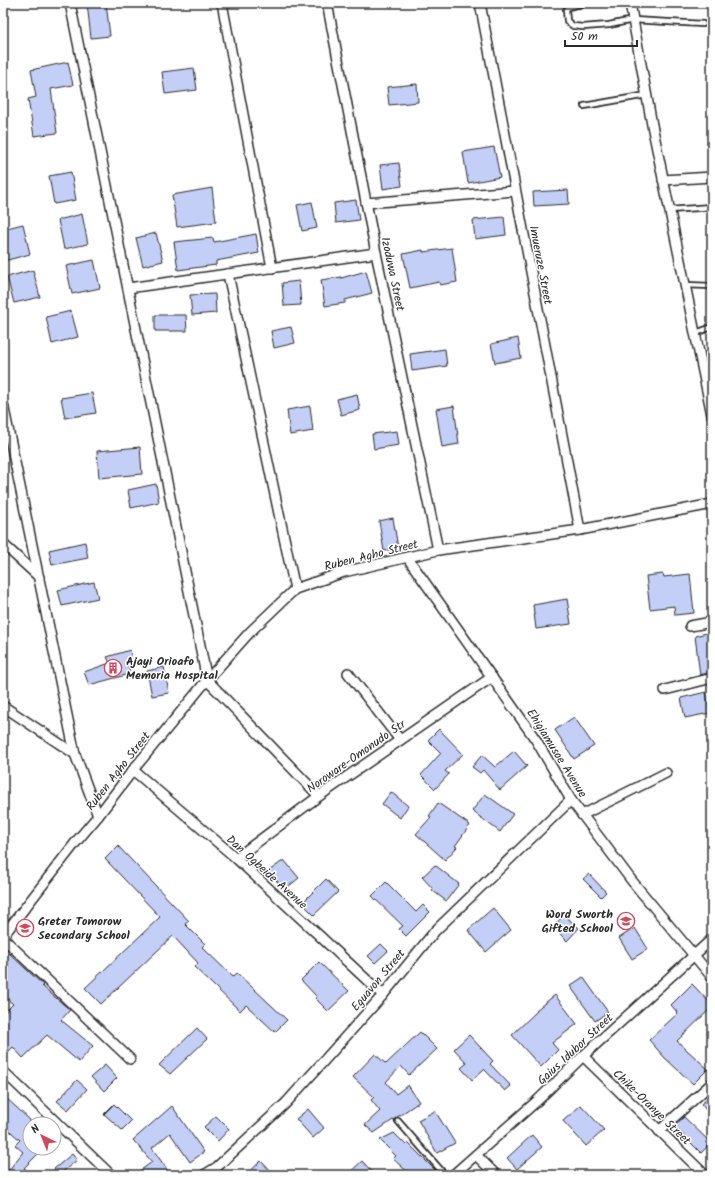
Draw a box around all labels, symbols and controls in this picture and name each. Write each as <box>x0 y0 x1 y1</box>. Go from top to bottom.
scale bar <box>565 22 637 48</box>
text: 50 m <box>571 27 598 46</box>
street label: Imueruze Street <box>524 224 558 307</box>
street label: Izoduwa Street <box>375 235 410 313</box>
street label: Ruben Agho Street <box>322 535 420 576</box>
place label: Ajayi Orioafo Memoria Hospital <box>126 652 218 685</box>
building icon: Ajayi Orioafo Memoria Hospital <box>103 658 123 678</box>
street label: Ehigiamusoe Avenue <box>522 705 592 802</box>
street label: Noroware-Omonudo Str <box>303 714 411 798</box>
street label: Ruben Agho Street <box>81 727 156 815</box>
street label: Dan Ogbeide Avenue <box>222 831 312 915</box>
place label: Word Sworth Gifted School <box>542 905 614 938</box>
school or university icon: Word Sworth Gifted School <box>616 911 636 931</box>
place label: Greter Tomorow Secondary School <box>38 912 130 945</box>
school or university icon: Greter Tomorow Secondary School <box>15 918 35 938</box>
street label: Eguavon Street <box>347 945 410 1016</box>
street label: Gaius Idubor Street <box>533 1009 618 1090</box>
street label: Chike-Oranye Street <box>608 1065 695 1150</box>
north arrow <box>22 1116 62 1156</box>
text: N <box>27 1120 45 1138</box>

